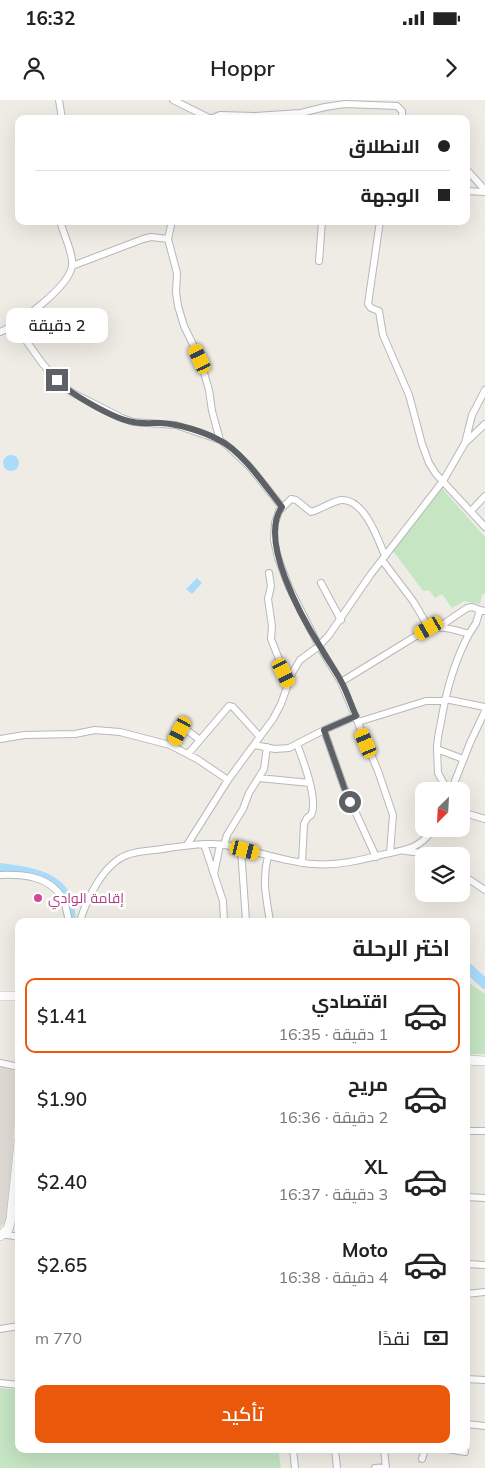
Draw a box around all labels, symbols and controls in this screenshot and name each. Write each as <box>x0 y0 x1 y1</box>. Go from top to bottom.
text: 16:32 <box>25 6 75 30</box>
icon: person <box>20 54 48 82</box>
text: Hoppr <box>210 54 275 82</box>
icon: forward <box>437 54 465 82</box>
text: الانطلاق <box>349 134 420 158</box>
text: الوجهة <box>360 183 420 207</box>
callout: 2 دقيقة <box>6 308 108 342</box>
text: 2 دقيقة <box>29 315 85 335</box>
car <box>186 342 213 376</box>
route end <box>46 369 68 391</box>
car <box>412 614 445 642</box>
car <box>270 656 297 690</box>
car <box>166 714 193 748</box>
car <box>353 726 378 760</box>
north arrow <box>415 782 470 838</box>
map controls <box>415 782 470 902</box>
route start <box>339 791 361 813</box>
car <box>228 839 261 861</box>
button: layers <box>415 847 470 902</box>
place label: إقامة الوادي <box>48 889 124 910</box>
marker: إقامة الوادي <box>32 892 44 904</box>
text: اختر الرحلة <box>353 934 450 962</box>
text: اقتصادي <box>312 989 388 1013</box>
icon: car <box>403 993 448 1038</box>
text: $1.41 <box>37 1004 87 1028</box>
text: 1 دقيقة · 16:35 <box>278 1024 388 1044</box>
text: مريح <box>348 1072 388 1096</box>
icon: car <box>403 1076 448 1121</box>
text: $1.90 <box>37 1087 87 1111</box>
text: 2 دقيقة · 16:36 <box>278 1107 388 1127</box>
text: XL <box>365 1155 388 1179</box>
icon: car <box>403 1159 448 1204</box>
text: $2.40 <box>37 1170 87 1194</box>
text: 3 دقيقة · 16:37 <box>278 1184 388 1204</box>
text: Moto <box>342 1238 388 1262</box>
icon: car <box>403 1242 448 1287</box>
text: $2.65 <box>37 1253 87 1277</box>
text: 4 دقيقة · 16:38 <box>278 1267 388 1287</box>
icon: cash <box>422 1324 450 1352</box>
text: نقدًا <box>378 1326 410 1350</box>
text: 770 m <box>35 1328 82 1348</box>
button: تأكيد <box>35 1385 450 1443</box>

